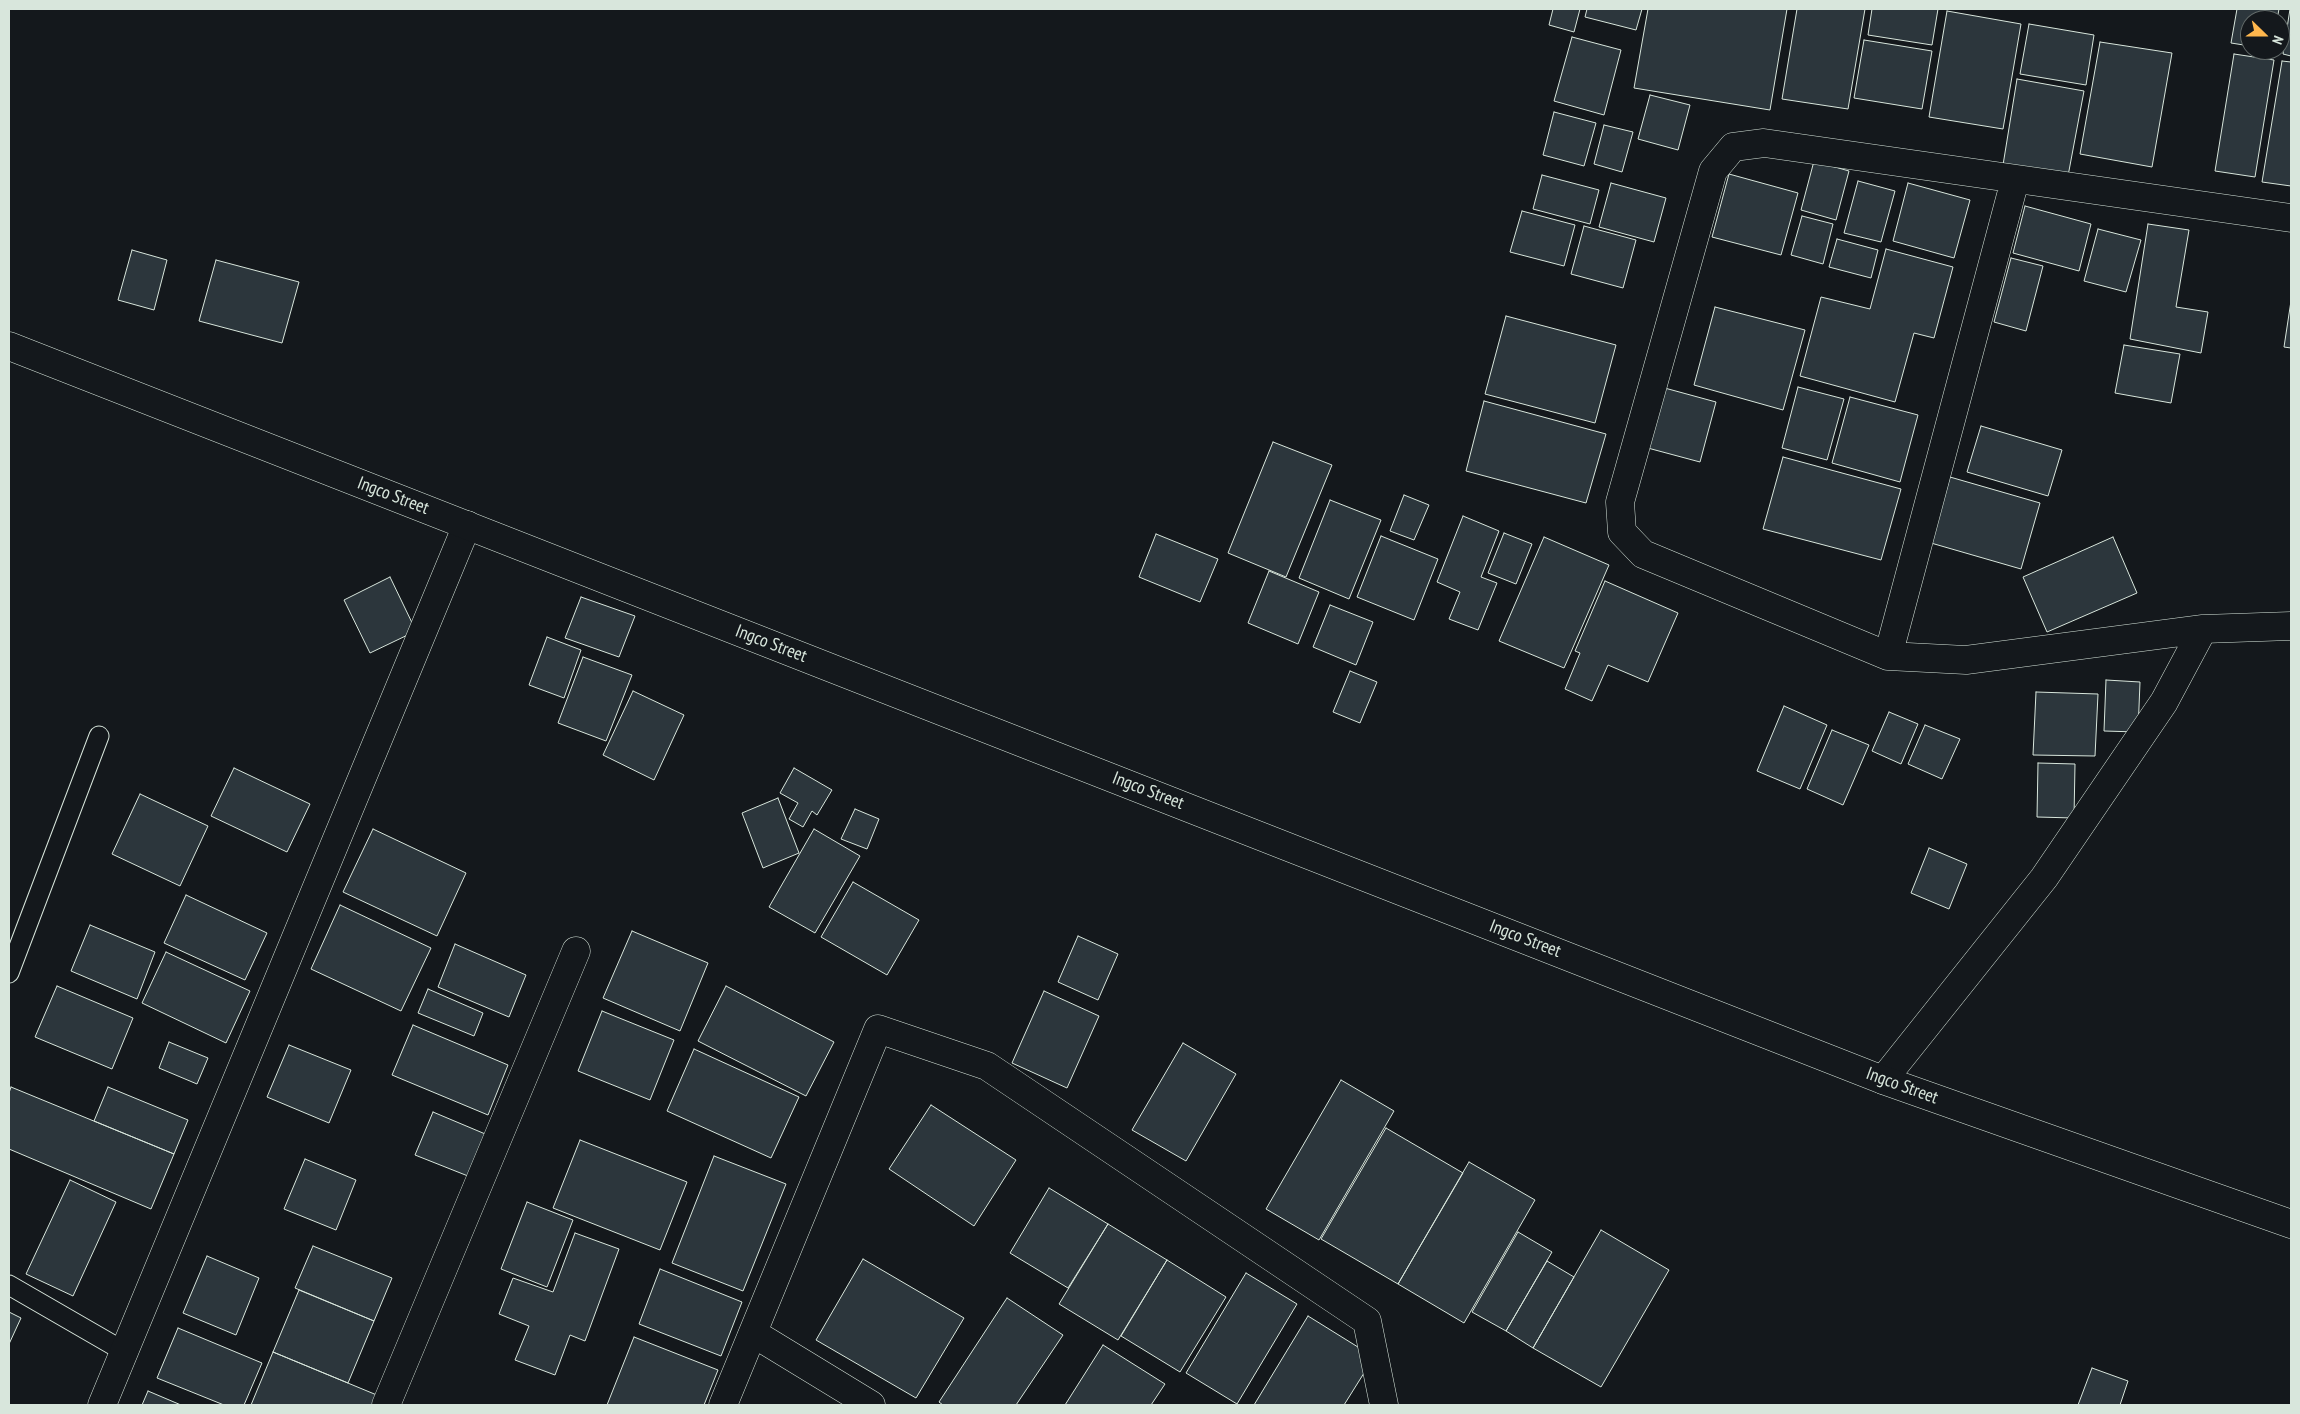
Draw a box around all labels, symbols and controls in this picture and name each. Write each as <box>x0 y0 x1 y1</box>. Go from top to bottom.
north arrow <box>2240 10 2290 60</box>
text: N <box>2268 33 2288 47</box>
street label: Ingco Street <box>354 473 432 519</box>
street label: Ingco Street <box>732 621 810 667</box>
street label: Ingco Street <box>1109 768 1187 814</box>
street label: Ingco Street <box>1486 916 1564 962</box>
street label: Ingco Street <box>1863 1063 1941 1109</box>

